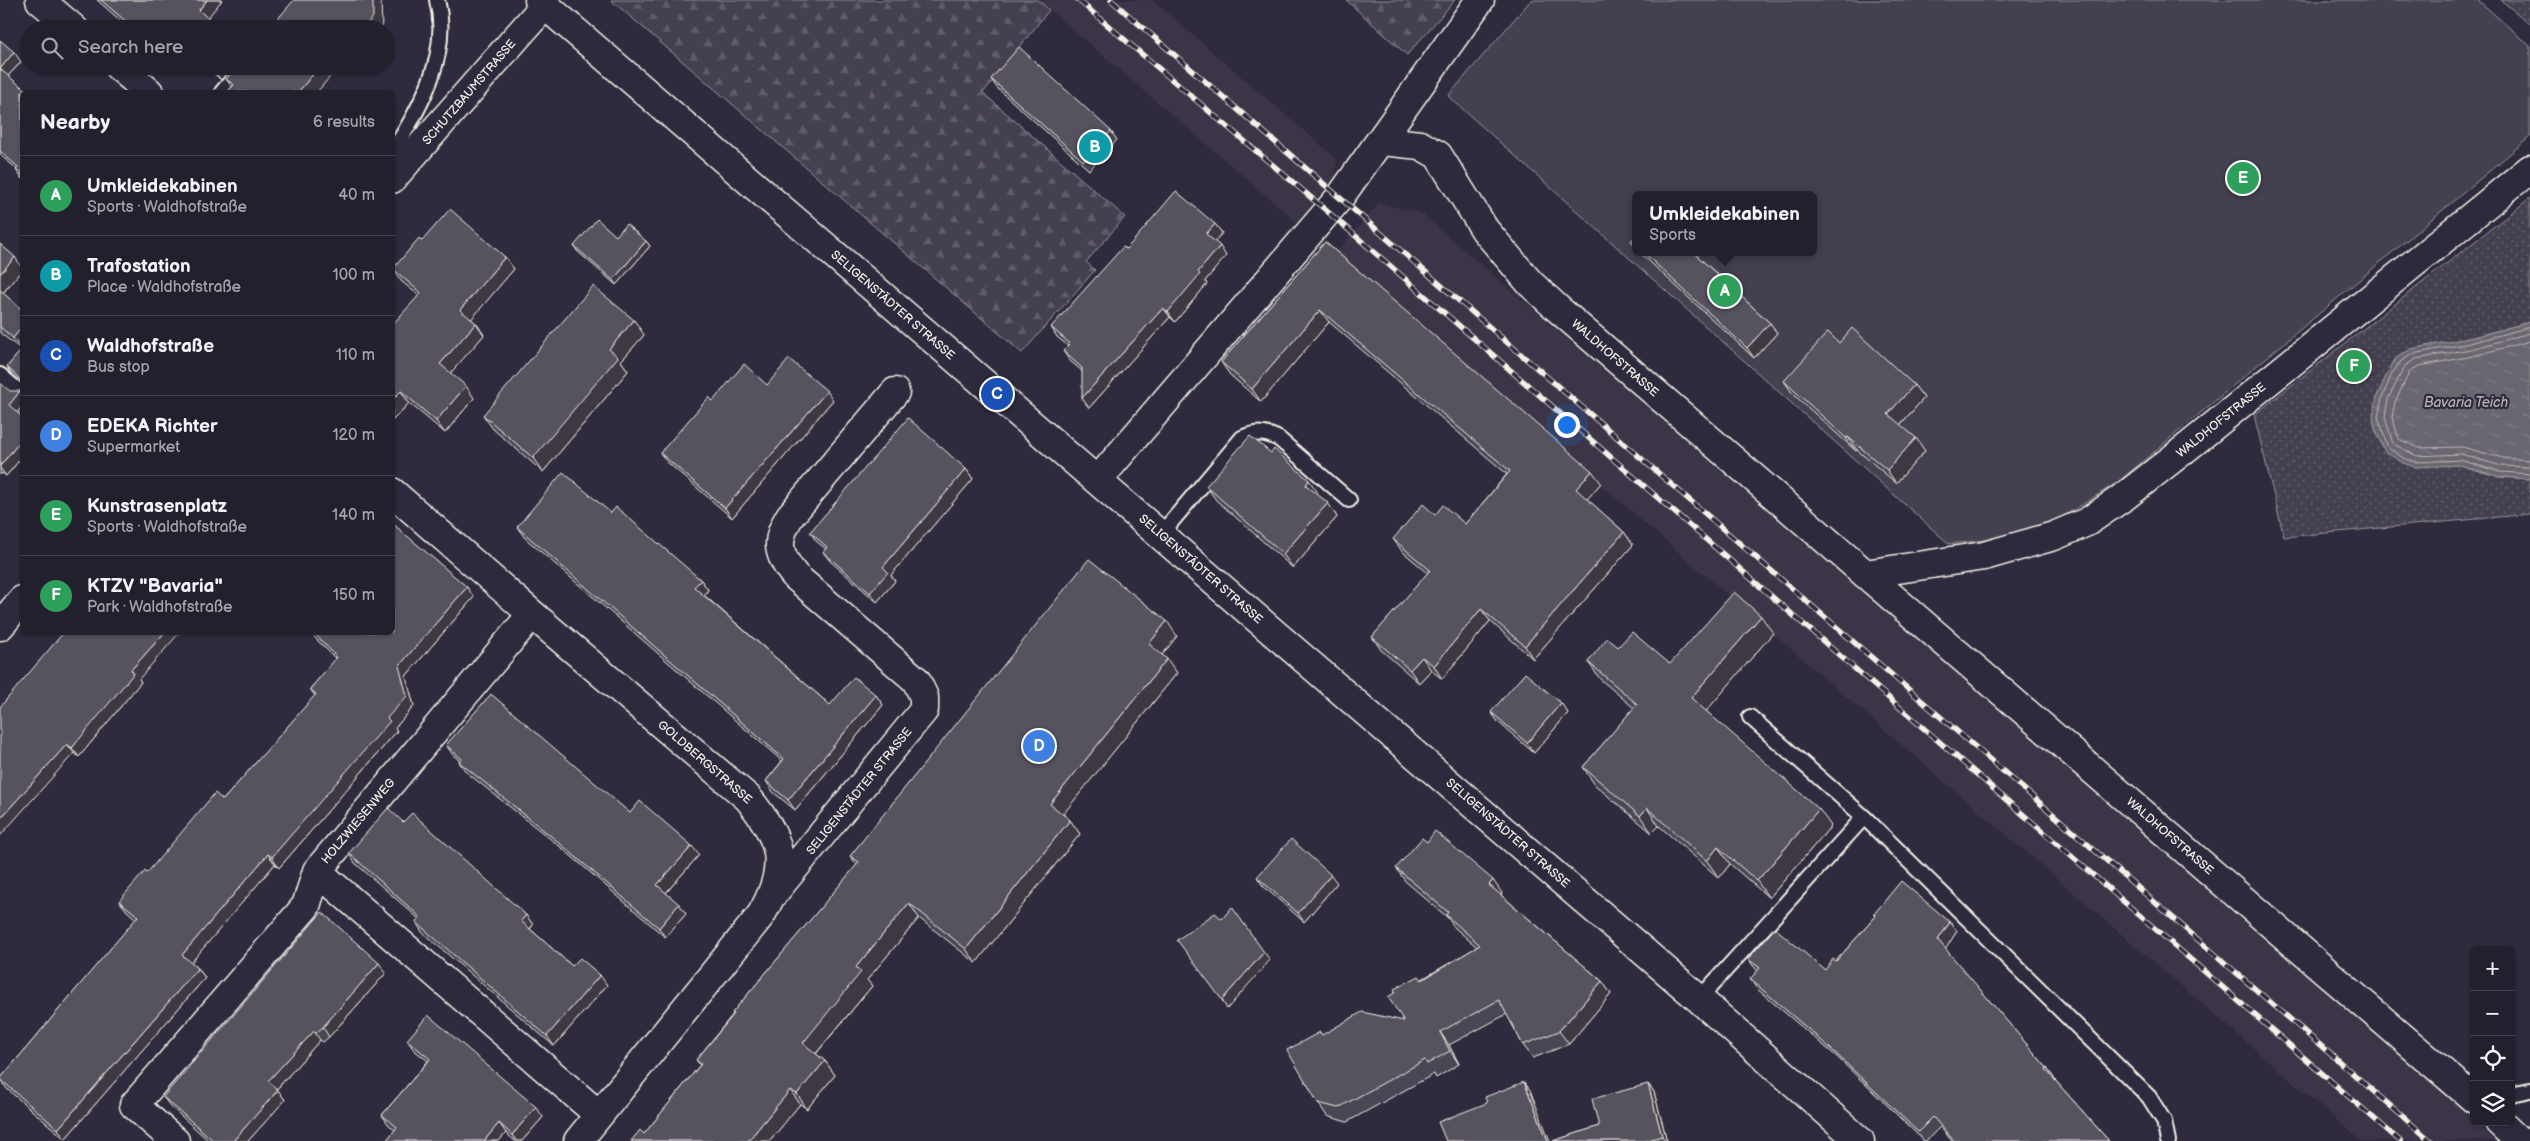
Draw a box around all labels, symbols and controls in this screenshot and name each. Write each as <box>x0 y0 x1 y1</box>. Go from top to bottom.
search box <box>20 20 395 75</box>
icon: search <box>38 34 66 62</box>
text: Search here <box>78 36 183 59</box>
street label: SCHUTZBAUMSTRASSE <box>419 36 519 148</box>
text: Nearby <box>40 110 110 135</box>
text: 6 results <box>313 113 375 132</box>
pin: B <box>1079 128 1111 166</box>
pin: E <box>2227 159 2259 197</box>
text: Umkleidekabinen <box>87 175 238 198</box>
text: A <box>51 186 61 205</box>
text: 40 m <box>338 186 375 205</box>
popup <box>1632 191 1817 256</box>
text: Sports · Waldhofstraße <box>87 198 247 217</box>
text: Umkleidekabinen <box>1649 203 1800 226</box>
text: Sports <box>1649 226 1696 245</box>
street label: SELIGENSTÄDTER STRASSE <box>828 247 958 363</box>
text: Trafostation <box>87 255 191 278</box>
text: B <box>50 266 62 285</box>
text: 100 m <box>332 266 375 285</box>
pin: A <box>1709 272 1741 310</box>
text: Place · Waldhofstraße <box>87 278 241 297</box>
street label: WALDHOFSTRASSE <box>1568 316 1661 400</box>
text: Waldhofstraße <box>87 335 214 358</box>
text: C <box>50 346 62 365</box>
text: 110 m <box>336 346 375 365</box>
pin: F <box>2338 347 2370 385</box>
text: Bus stop <box>87 358 150 377</box>
pin: C <box>981 375 1013 413</box>
street label: WALDHOFSTRASSE <box>2174 380 2269 461</box>
water label: Bavaria Teich <box>2424 394 2508 411</box>
your location <box>1554 412 1580 438</box>
text: EDEKA Richter <box>87 415 218 438</box>
text: D <box>50 426 62 445</box>
text: 120 m <box>332 426 375 445</box>
text: Supermarket <box>87 438 180 457</box>
text: Kunstrasenplatz <box>87 495 227 518</box>
text: E <box>51 506 61 525</box>
text: 140 m <box>332 506 375 525</box>
street label: SELIGENSTÄDTER STRASSE <box>1136 511 1266 627</box>
text: Sports · Waldhofstraße <box>87 518 247 537</box>
text: KTZV "Bavaria" <box>87 575 223 598</box>
text: F <box>51 586 61 605</box>
text: 150 m <box>333 586 375 605</box>
text: Park · Waldhofstraße <box>87 598 232 617</box>
street label: GOLDBERGSTRASSE <box>654 717 755 807</box>
street label: SELIGENSTÄDTER STRASSE <box>803 724 915 858</box>
pin: D <box>1023 727 1055 765</box>
street label: SELIGENSTÄDTER STRASSE <box>1443 775 1573 891</box>
street label: HOLZWIESENWEG <box>318 776 398 867</box>
street label: WALDHOFSTRASSE <box>2123 794 2216 878</box>
map controls <box>2470 946 2515 1126</box>
button: + <box>2470 946 2515 991</box>
button: − <box>2470 991 2515 1036</box>
button: locate <box>2470 1036 2515 1081</box>
button: layers <box>2470 1081 2515 1126</box>

